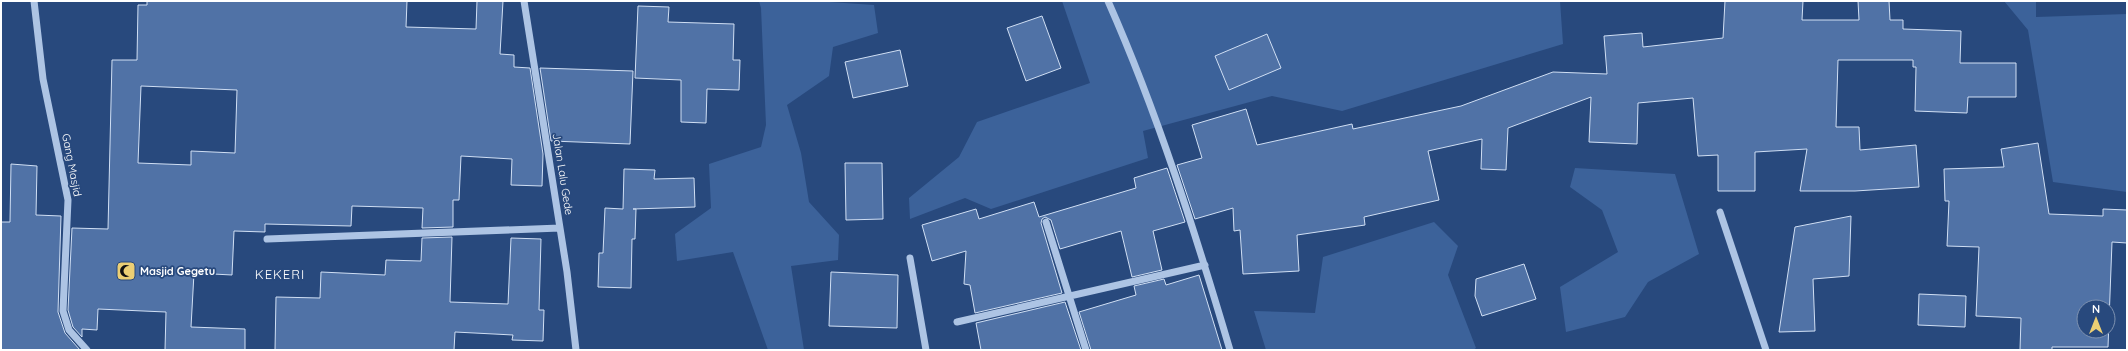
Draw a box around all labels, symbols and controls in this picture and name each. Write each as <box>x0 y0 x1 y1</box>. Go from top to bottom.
street label: Gang Masjid <box>59 132 85 198</box>
street label: Jalan Lalu Gede <box>550 132 576 216</box>
mosque icon: Masjid Gegetu <box>115 260 137 282</box>
place label: Masjid Gegetu <box>140 264 215 278</box>
district label: KEKERI <box>255 266 305 282</box>
north arrow <box>2076 299 2116 339</box>
text: N <box>2092 302 2100 316</box>

